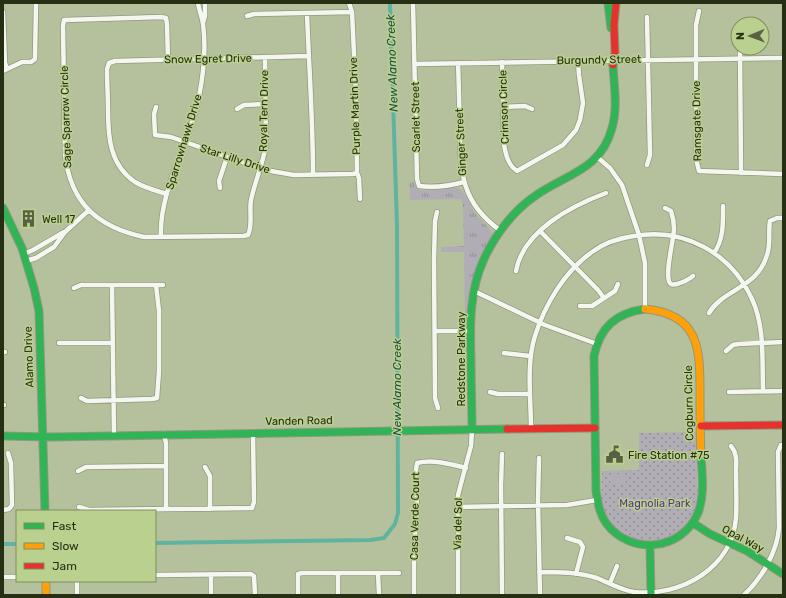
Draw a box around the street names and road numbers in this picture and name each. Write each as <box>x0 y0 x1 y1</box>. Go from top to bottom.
street label: Snow Egret Drive <box>164 52 252 66</box>
street label: Burgundy Street <box>557 53 642 67</box>
street label: Purple Martin Drive <box>347 57 363 155</box>
street label: Sage Sparrow Circle <box>58 66 74 168</box>
street label: Royal Tern Drive <box>257 70 271 152</box>
street label: Crimson Circle <box>496 70 512 144</box>
street label: Ramsgate Drive <box>690 80 704 162</box>
street label: Scarlet Street <box>409 81 423 152</box>
street label: Sparrowhawk Drive <box>163 93 205 191</box>
street label: Ginger Street <box>453 107 469 176</box>
street label: Star Lilly Drive <box>198 142 272 176</box>
street label: Redstone Parkway <box>455 311 468 407</box>
street label: Alamo Drive <box>21 326 37 388</box>
street label: Cogburn Circle <box>682 365 696 441</box>
street label: Vanden Road <box>265 414 333 428</box>
street label: Casa Verde Court <box>408 471 422 560</box>
street label: Via del Sol <box>451 498 465 550</box>
street label: Opal Way <box>720 522 766 556</box>

